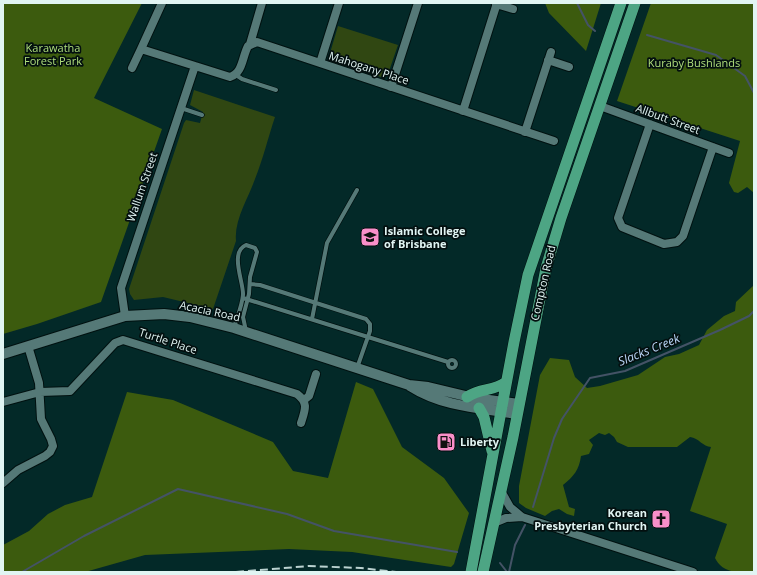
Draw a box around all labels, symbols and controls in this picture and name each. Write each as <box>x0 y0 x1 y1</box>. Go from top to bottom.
park label: Karawatha Forest Park <box>24 40 82 68</box>
street label: Mahogany Place <box>327 47 411 88</box>
park label: Kuraby Bushlands <box>648 55 740 70</box>
street label: Allbutt Street <box>634 100 702 137</box>
street label: Wallum Street <box>123 150 160 223</box>
place label: Islamic College of Brisbane <box>384 223 466 251</box>
school or university icon: Islamic College of Brisbane <box>359 226 381 248</box>
street label: Compton Road <box>527 244 558 322</box>
street label: Acacia Road <box>178 297 242 324</box>
street label: Turtle Place <box>137 324 199 357</box>
water label: Slacks Creek <box>615 329 683 370</box>
fuel station icon: Liberty <box>435 431 457 453</box>
place label: Liberty <box>460 434 500 449</box>
place label: Korean Presbyterian Church <box>534 505 647 533</box>
church icon: Korean Presbyterian Church <box>650 508 672 530</box>

